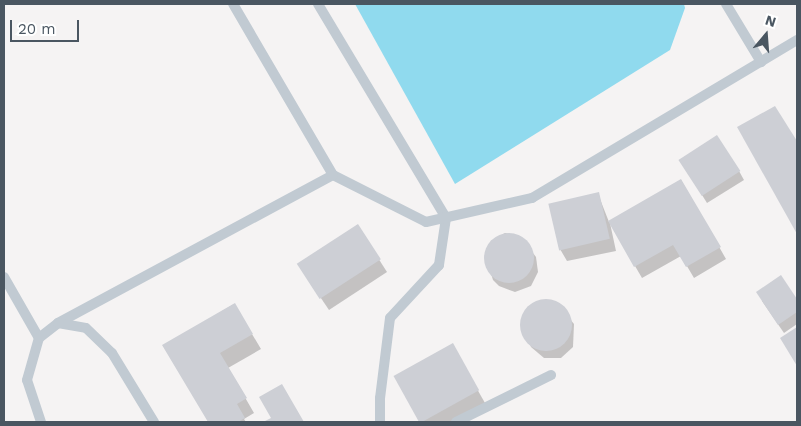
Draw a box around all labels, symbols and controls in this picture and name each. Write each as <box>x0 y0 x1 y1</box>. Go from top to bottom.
scale bar <box>12 10 81 42</box>
north arrow <box>741 10 791 60</box>
text: N <box>763 12 778 30</box>
text: 20 m <box>18 20 56 38</box>

